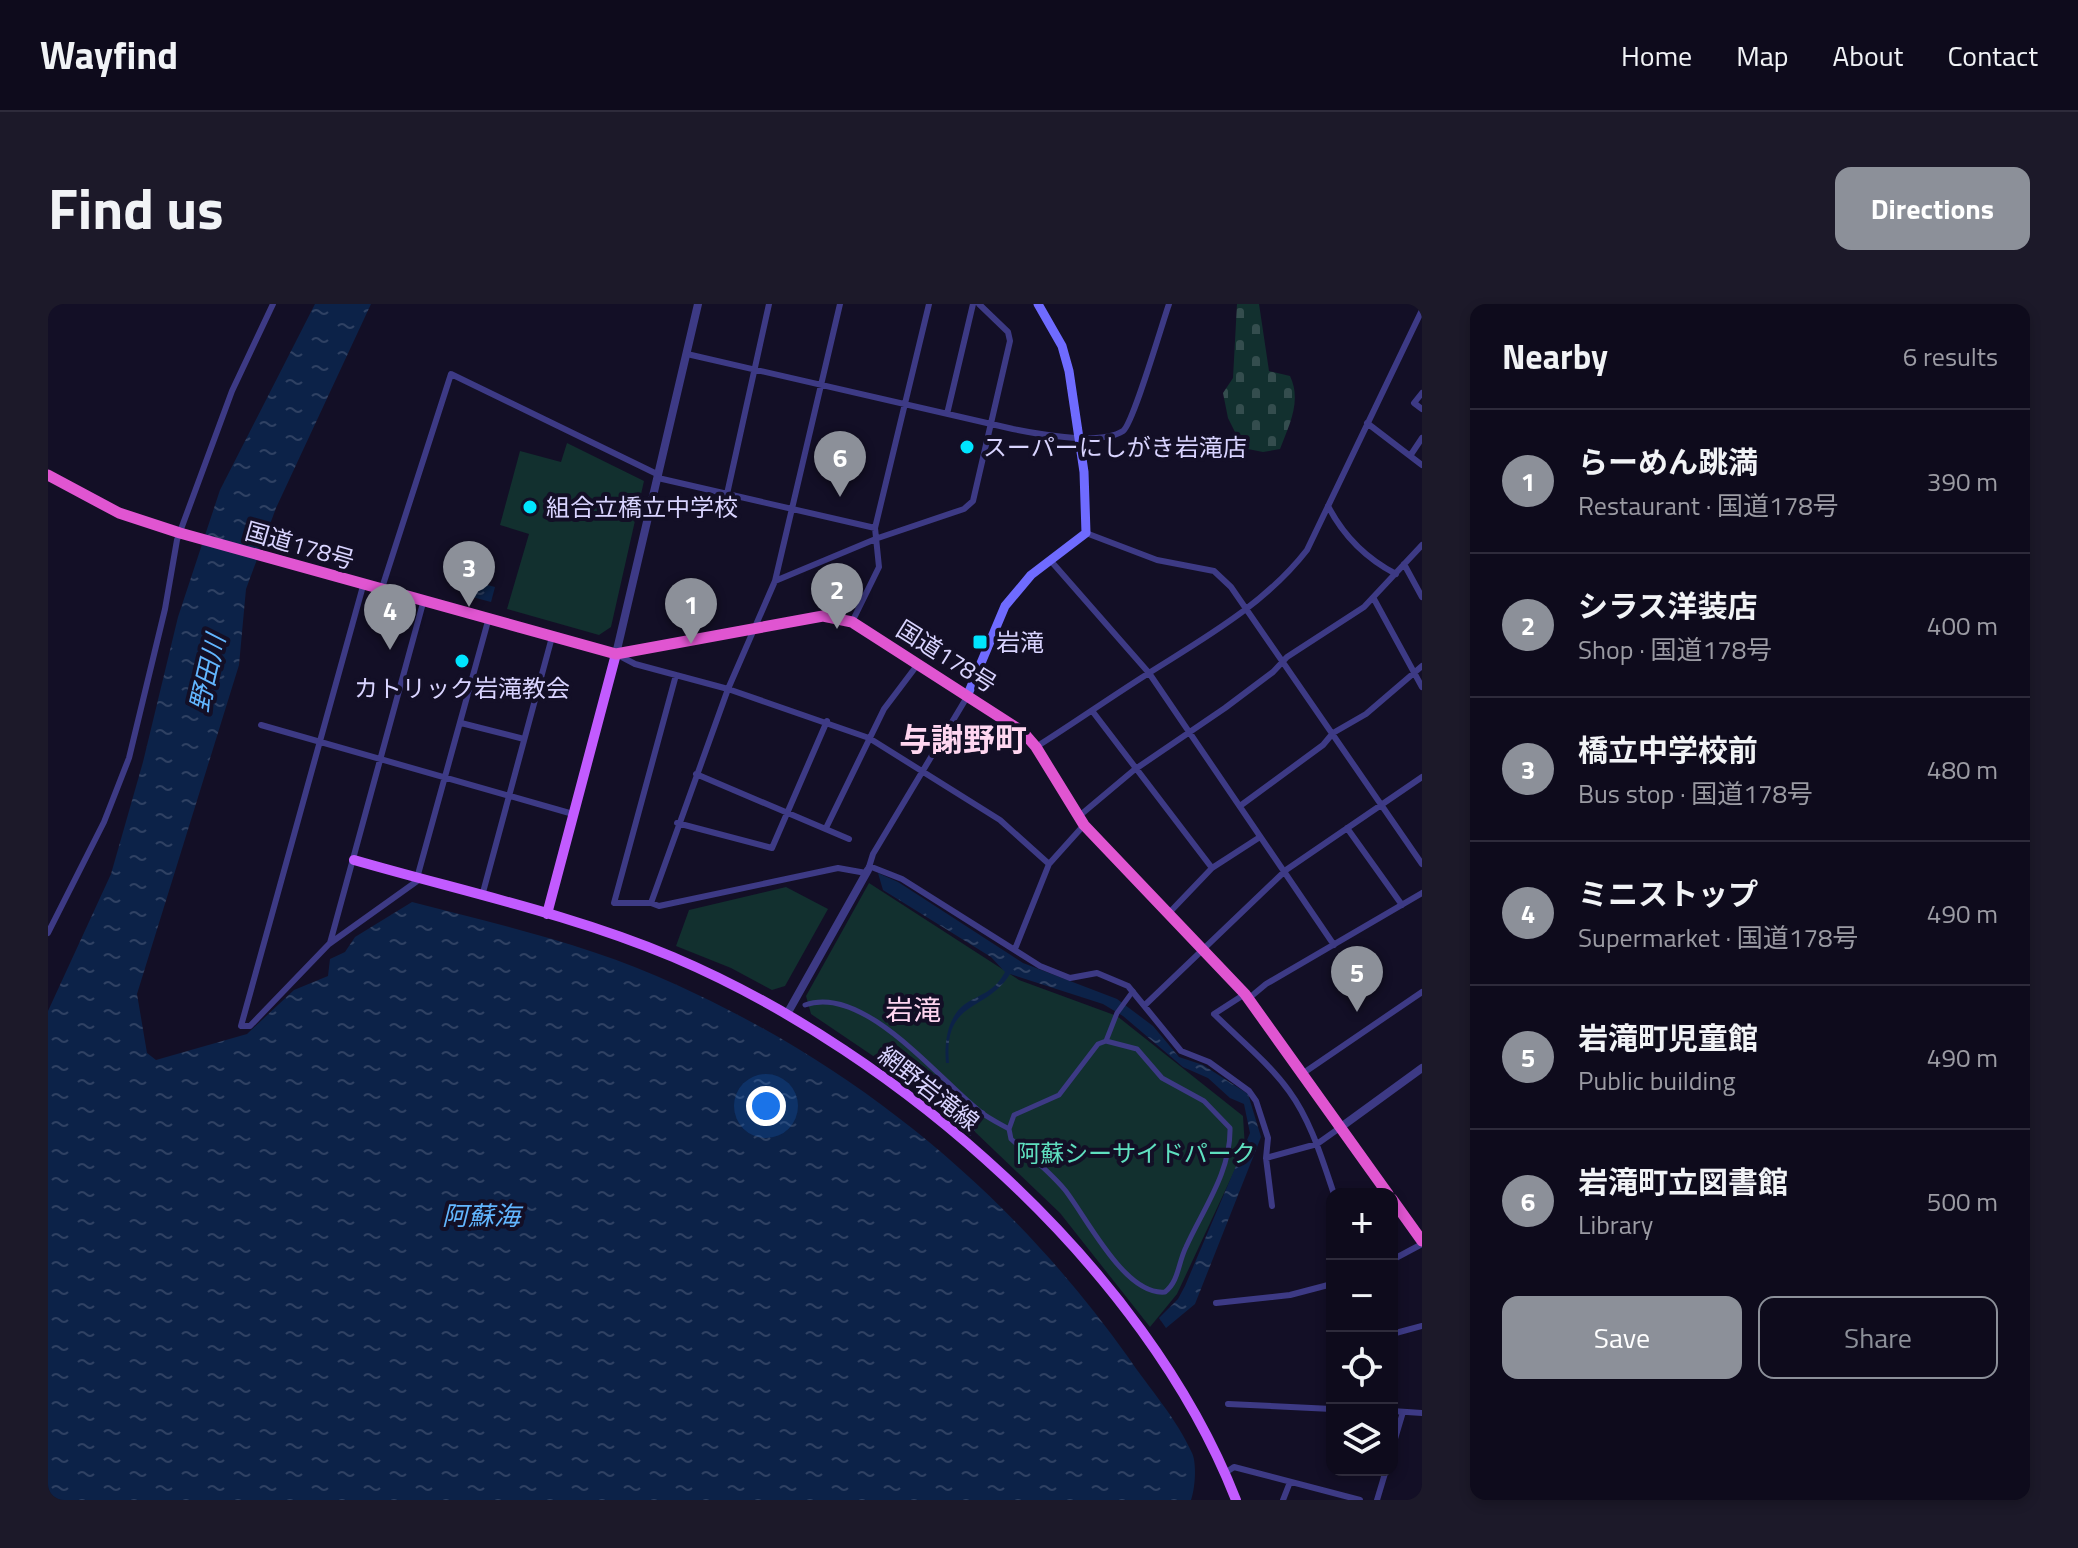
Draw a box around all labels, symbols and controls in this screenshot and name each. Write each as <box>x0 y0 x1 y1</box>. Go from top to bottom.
text: Wayfind <box>40 26 178 84</box>
text: Home <box>1621 34 1692 77</box>
text: Map <box>1736 34 1789 77</box>
text: About <box>1833 34 1903 77</box>
text: Contact <box>1947 34 2038 77</box>
text: Find us <box>48 166 224 251</box>
button: Directions <box>1835 167 2030 250</box>
text: Nearby <box>1502 330 1608 382</box>
text: 6 results <box>1903 337 1998 376</box>
place label: スーパーにしがき岩滝店 <box>983 429 1247 465</box>
pin: 6 <box>814 431 866 497</box>
marker: スーパーにしがき岩滝店 <box>958 438 976 456</box>
text: らーめん跳満 <box>1578 439 1758 485</box>
text: 1 <box>1521 462 1535 501</box>
text: 390 m <box>1927 462 1998 501</box>
text: Restaurant · 国道178号 <box>1578 486 1839 525</box>
place label: 組合立橋立中学校 <box>546 489 738 525</box>
marker: 組合立橋立中学校 <box>521 498 539 516</box>
street label: 国道178号 <box>241 512 359 578</box>
pin: 3 <box>443 541 495 607</box>
pin: 2 <box>811 563 863 629</box>
pin: 1 <box>665 578 717 644</box>
text: シラス洋装店 <box>1578 583 1757 629</box>
pin: 4 <box>364 584 416 650</box>
text: 2 <box>1521 606 1535 645</box>
text: 400 m <box>1927 606 1998 645</box>
street label: 国道178号 <box>890 611 1004 701</box>
place label: 岩滝 <box>996 624 1044 660</box>
water label: 野田川 <box>179 628 235 715</box>
text: Shop · 国道178号 <box>1578 630 1772 669</box>
marker: 岩滝 <box>971 633 989 651</box>
marker: カトリック岩滝教会 <box>453 652 471 670</box>
place label: カトリック岩滝教会 <box>354 670 570 706</box>
district label: 与謝野町 <box>899 715 1027 763</box>
text: 橋立中学校前 <box>1578 727 1758 773</box>
text: 3 <box>1521 750 1535 789</box>
text: 480 m <box>1927 750 1998 789</box>
text: Bus stop · 国道178号 <box>1578 774 1813 813</box>
text: ミニストップ <box>1578 871 1758 917</box>
text: 4 <box>1521 894 1535 933</box>
text: 490 m <box>1927 894 1998 933</box>
text: Supermarket · 国道178号 <box>1578 918 1859 957</box>
pin: 5 <box>1331 946 1383 1012</box>
district label: 岩滝 <box>885 988 941 1031</box>
text: 岩滝町児童館 <box>1578 1015 1758 1061</box>
street label: 網野岩滝線 <box>871 1037 987 1139</box>
text: 5 <box>1521 1038 1535 1077</box>
text: 490 m <box>1927 1038 1998 1077</box>
text: Public building <box>1578 1061 1736 1100</box>
your location <box>746 1086 786 1126</box>
park label: 阿蘇シーサイドパーク <box>1016 1135 1256 1171</box>
text: 岩滝町立図書館 <box>1578 1159 1788 1205</box>
text: 6 <box>1521 1182 1535 1221</box>
text: 500 m <box>1927 1182 1998 1221</box>
map controls <box>1326 1188 1398 1476</box>
button: + <box>1326 1188 1398 1260</box>
water label: 阿蘇海 <box>442 1196 524 1235</box>
text: Library <box>1578 1205 1653 1244</box>
button: − <box>1326 1260 1398 1332</box>
button: Save <box>1502 1296 1742 1379</box>
button: Share <box>1758 1296 1998 1379</box>
button: locate <box>1326 1332 1398 1404</box>
button: layers <box>1326 1404 1398 1476</box>

